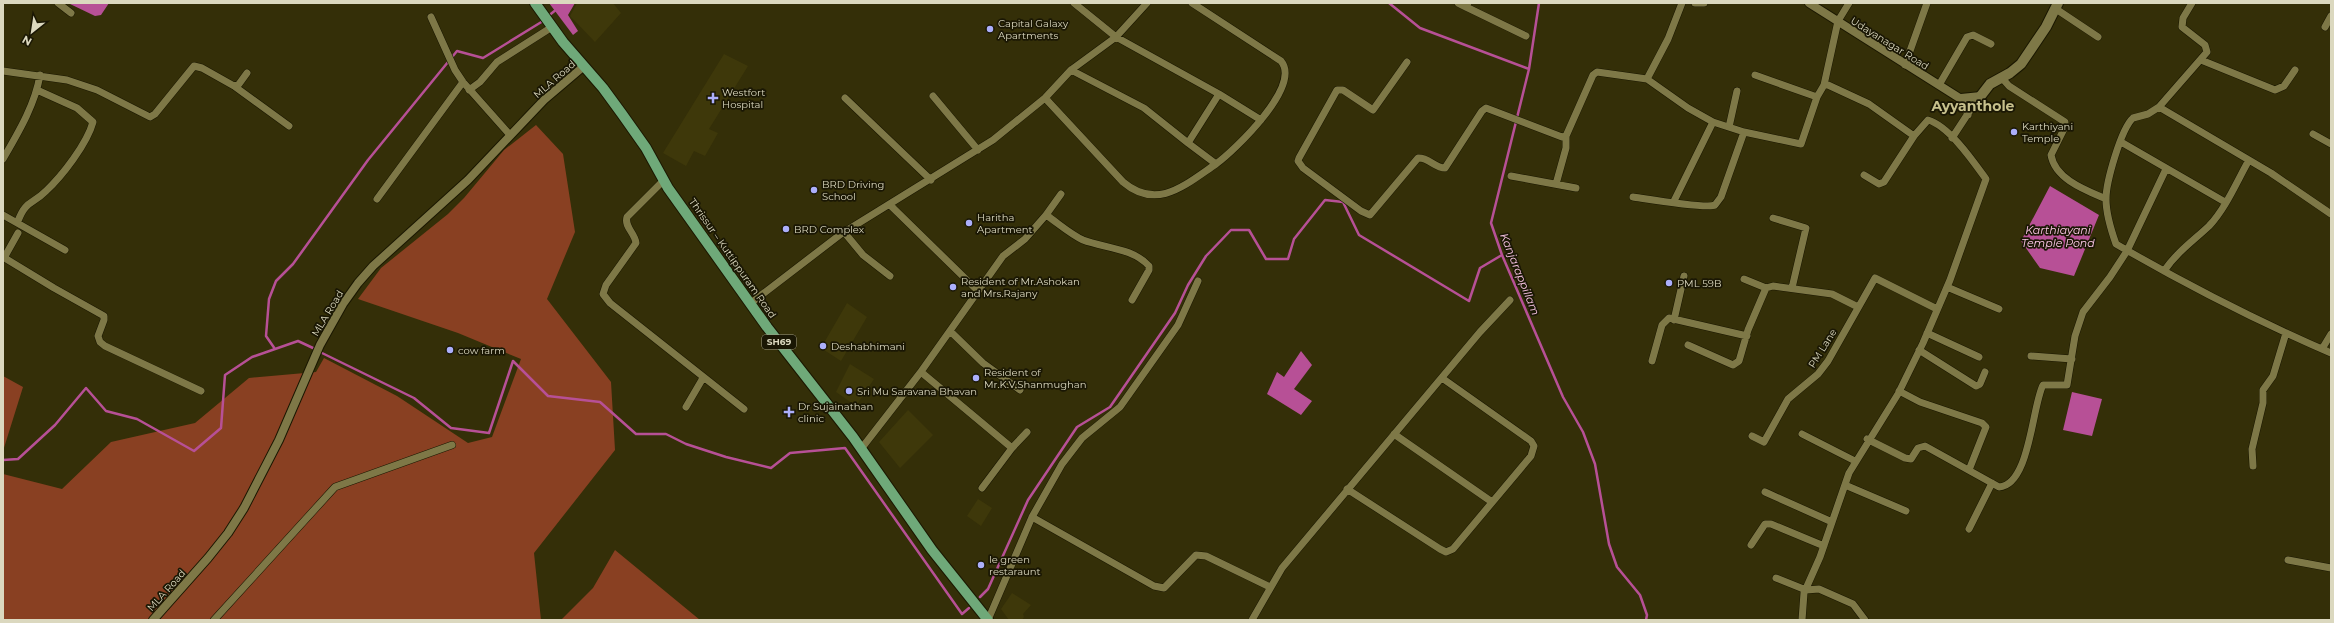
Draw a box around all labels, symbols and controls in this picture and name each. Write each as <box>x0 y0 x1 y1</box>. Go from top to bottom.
north arrow <box>12 12 52 52</box>
street label: Udayanagar Road <box>1848 14 1931 73</box>
place label: Capital Galaxy Apartments <box>998 17 1069 42</box>
marker: Capital Galaxy Apartments <box>985 24 995 34</box>
text: N <box>20 32 34 49</box>
street label: MLA Road <box>531 58 578 101</box>
place label: Westfort Hospital <box>722 86 765 111</box>
marker: Westfort Hospital <box>707 92 719 104</box>
district label: Ayyanthole <box>1931 97 2015 115</box>
place label: Karthiyani Temple <box>2022 120 2073 145</box>
marker: Karthiyani Temple <box>2009 127 2019 137</box>
place label: BRD Driving School <box>822 178 884 203</box>
marker: BRD Driving School <box>809 185 819 195</box>
street label: Thrissur – Kuttippuram Road <box>686 196 779 321</box>
place label: Haritha Apartment <box>977 211 1033 236</box>
marker: Haritha Apartment <box>964 218 974 228</box>
place label: BRD Complex <box>794 223 865 236</box>
water label: Karthiayani Temple Pond <box>2021 223 2095 250</box>
marker: BRD Complex <box>781 224 791 234</box>
water label: Kanjarappillam <box>1497 231 1543 317</box>
place label: Resident of Mr.Ashokan and Mrs.Rajany <box>961 275 1080 300</box>
place label: PML 59B <box>1677 277 1721 290</box>
marker: PML 59B <box>1664 278 1674 288</box>
marker: Resident of Mr.Ashokan and Mrs.Rajany <box>948 282 958 292</box>
street label: MLA Road <box>309 288 346 339</box>
street label: PM Lane <box>1805 326 1840 370</box>
road number: SH69 <box>762 335 796 349</box>
place label: Deshabhimani <box>831 340 905 353</box>
marker: Deshabhimani <box>818 341 828 351</box>
place label: cow farm <box>458 344 505 357</box>
marker: cow farm <box>445 345 455 355</box>
place label: Resident of Mr.K.V.Shanmughan <box>984 366 1086 391</box>
marker: Resident of Mr.K.V.Shanmughan <box>971 373 981 383</box>
place label: Sri Mu Saravana Bhavan <box>857 385 977 398</box>
marker: Sri Mu Saravana Bhavan <box>844 386 854 396</box>
place label: Dr Sujainathan clinic <box>798 400 873 425</box>
marker: Dr Sujainathan clinic <box>783 406 795 418</box>
place label: le green restaraunt <box>989 553 1041 578</box>
marker: le green restaraunt <box>976 560 986 570</box>
street label: MLA Road <box>144 567 188 614</box>

